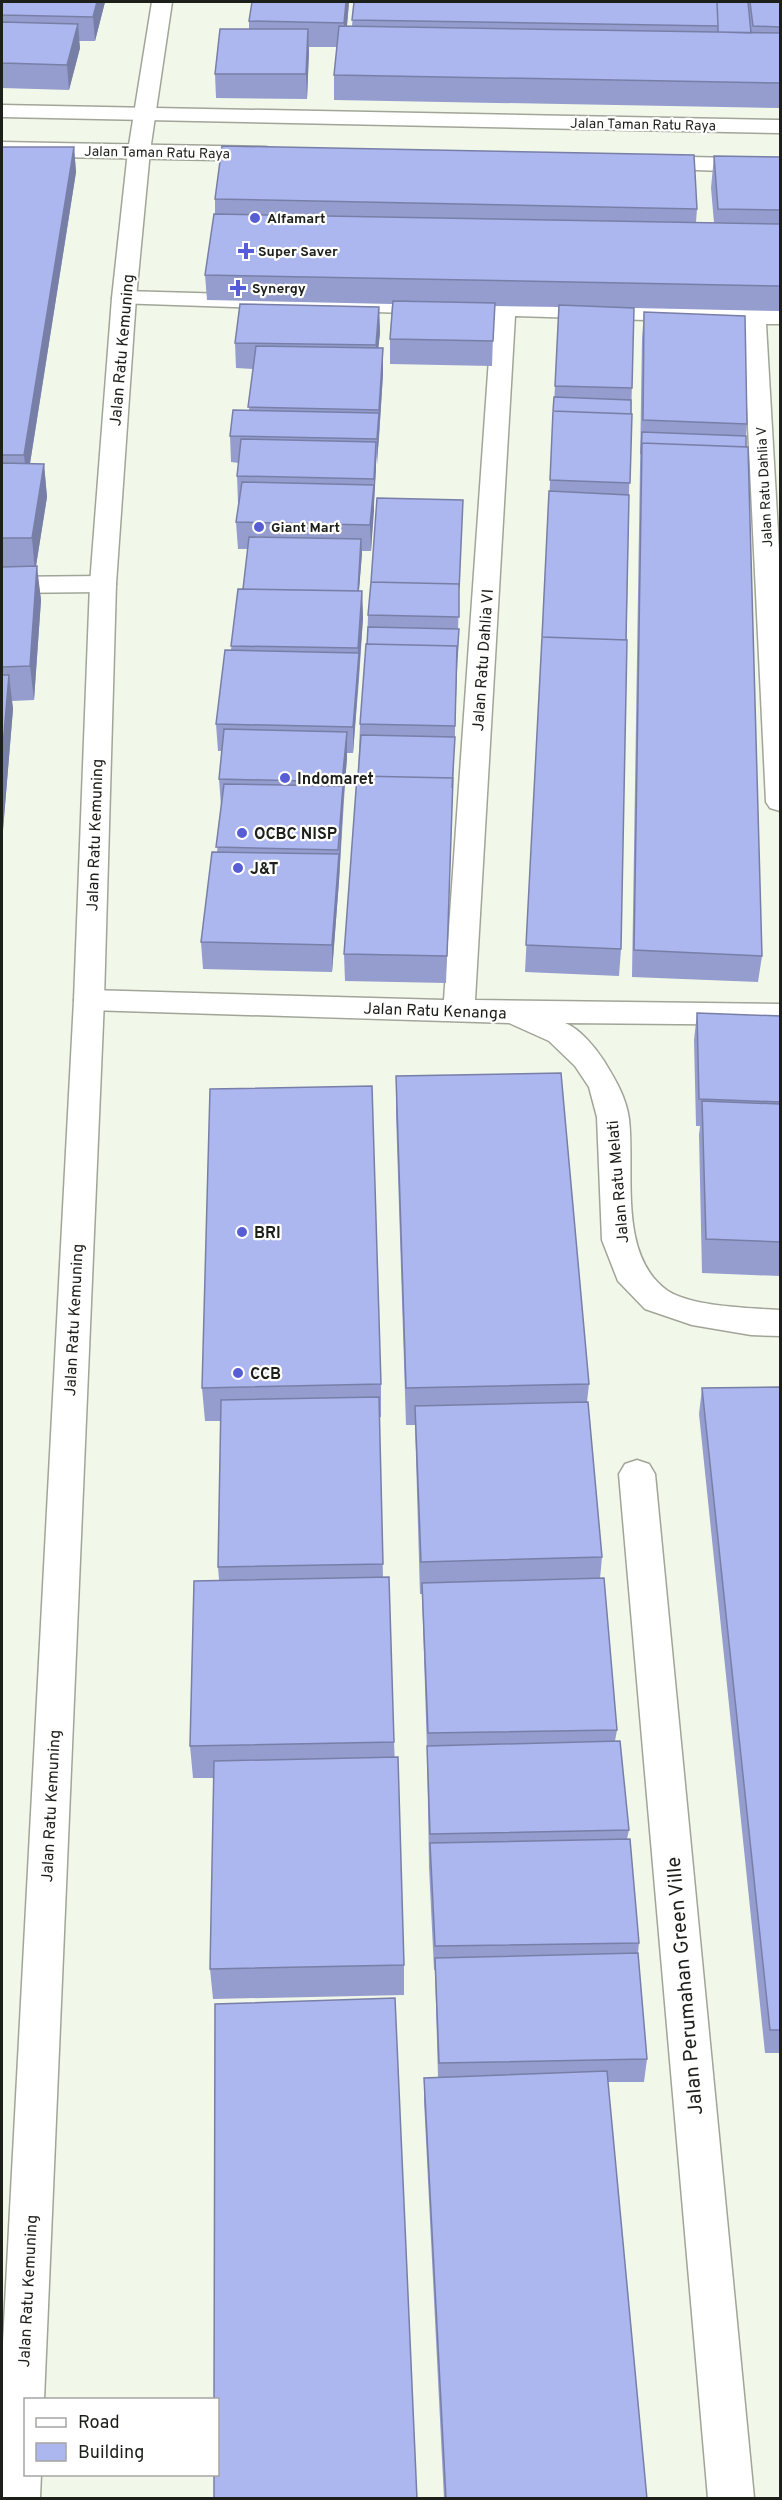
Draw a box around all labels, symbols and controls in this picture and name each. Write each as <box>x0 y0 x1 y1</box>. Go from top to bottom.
street label: Jalan Taman Ratu Raya <box>570 116 716 135</box>
street label: Jalan Taman Ratu Raya <box>84 144 230 163</box>
marker: Alfamart <box>248 211 262 225</box>
place label: Alfamart <box>267 211 326 228</box>
marker: Super Saver <box>239 244 253 258</box>
place label: Super Saver <box>258 244 338 261</box>
street label: Jalan Ratu Kemuning <box>106 273 140 427</box>
marker: Synergy <box>229 279 247 297</box>
place label: Synergy <box>252 281 306 298</box>
street label: Jalan Ratu Dahlia V <box>754 426 777 548</box>
marker: Giant Mart <box>252 520 266 534</box>
place label: Giant Mart <box>271 520 340 537</box>
street label: Jalan Ratu Dahlia VI <box>469 588 499 732</box>
street label: Jalan Ratu Kemuning <box>83 758 109 912</box>
place label: Indomaret <box>297 770 374 790</box>
marker: Indomaret <box>278 771 292 785</box>
place label: OCBC NISP <box>254 825 337 845</box>
marker: OCBC NISP <box>235 826 249 840</box>
place label: J&T <box>250 860 279 880</box>
marker: J&T <box>231 861 245 875</box>
street label: Jalan Ratu Kenanga <box>363 1000 507 1024</box>
street label: Jalan Ratu Melati <box>604 1119 634 1244</box>
place label: BRI <box>254 1224 281 1244</box>
marker: BRI <box>235 1225 249 1239</box>
street label: Jalan Ratu Kemuning <box>61 1243 89 1397</box>
place label: CCB <box>250 1365 281 1385</box>
marker: CCB <box>231 1366 245 1380</box>
street label: Jalan Ratu Kemuning <box>38 1729 66 1883</box>
street label: Jalan Perumahan Green Ville <box>662 1856 710 2116</box>
street label: Jalan Ratu Kemuning <box>15 2214 43 2368</box>
legend <box>24 2398 219 2476</box>
text: Road <box>78 2412 120 2435</box>
text: Building <box>78 2442 144 2465</box>

